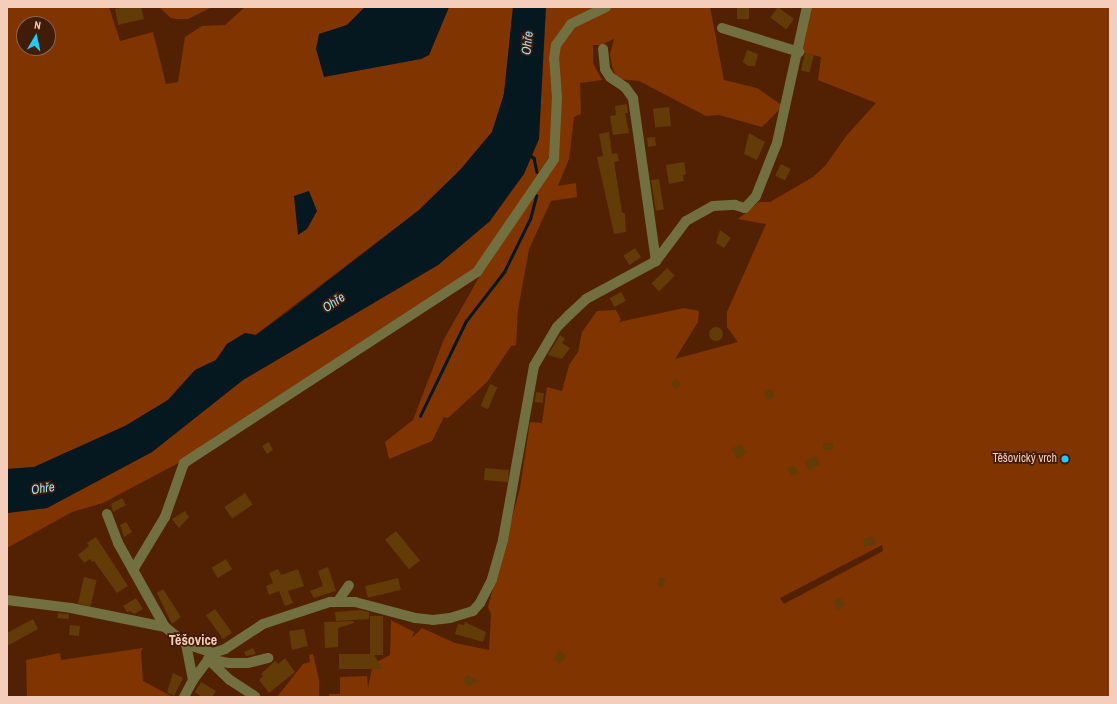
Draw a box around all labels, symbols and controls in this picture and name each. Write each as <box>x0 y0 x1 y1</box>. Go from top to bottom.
north arrow <box>16 16 56 56</box>
text: N <box>33 18 42 33</box>
water label: Ohře <box>519 30 537 56</box>
water label: Ohře <box>320 290 348 316</box>
place label: Těšovický vrch <box>992 452 1057 466</box>
marker: Těšovický vrch <box>1060 454 1070 464</box>
water label: Ohře <box>30 480 56 498</box>
district label: Těšovice <box>169 632 217 648</box>

